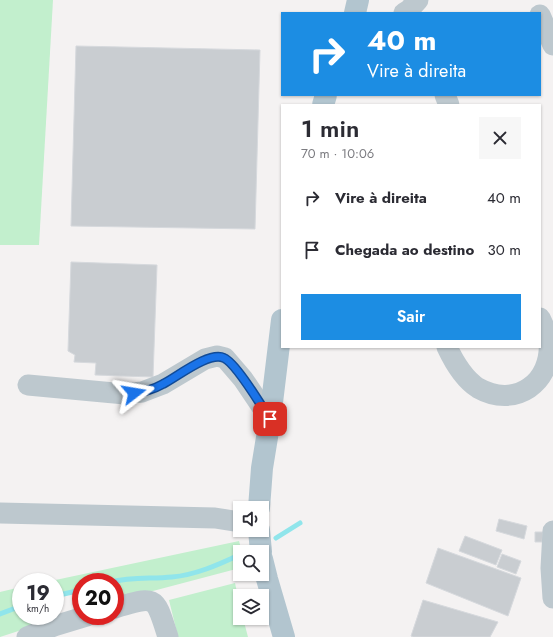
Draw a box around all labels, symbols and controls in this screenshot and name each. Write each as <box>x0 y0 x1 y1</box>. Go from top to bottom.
text: 40 m <box>367 20 436 61</box>
icon: right <box>301 28 353 80</box>
text: Vire à direita <box>367 58 466 84</box>
text: 1 min <box>301 111 359 146</box>
button: close <box>479 117 521 159</box>
text: 70 m · 10:06 <box>301 144 374 163</box>
icon: right <box>301 187 323 209</box>
text: Vire à direita <box>335 187 427 209</box>
text: 40 m <box>487 187 521 209</box>
icon: arrive <box>301 239 323 261</box>
text: Chegada ao destino <box>335 239 474 261</box>
text: 30 m <box>488 239 521 261</box>
button: Sair <box>301 294 521 340</box>
position arrow <box>113 372 155 414</box>
pin <box>253 402 287 436</box>
icon: arrive <box>259 408 281 430</box>
map controls <box>233 501 269 625</box>
button: sound <box>233 501 269 537</box>
button: search <box>233 545 269 581</box>
speed limit sign: 20 <box>72 573 124 625</box>
text: 19 <box>26 579 50 608</box>
button: layers <box>233 589 269 625</box>
text: km/h <box>27 601 49 616</box>

